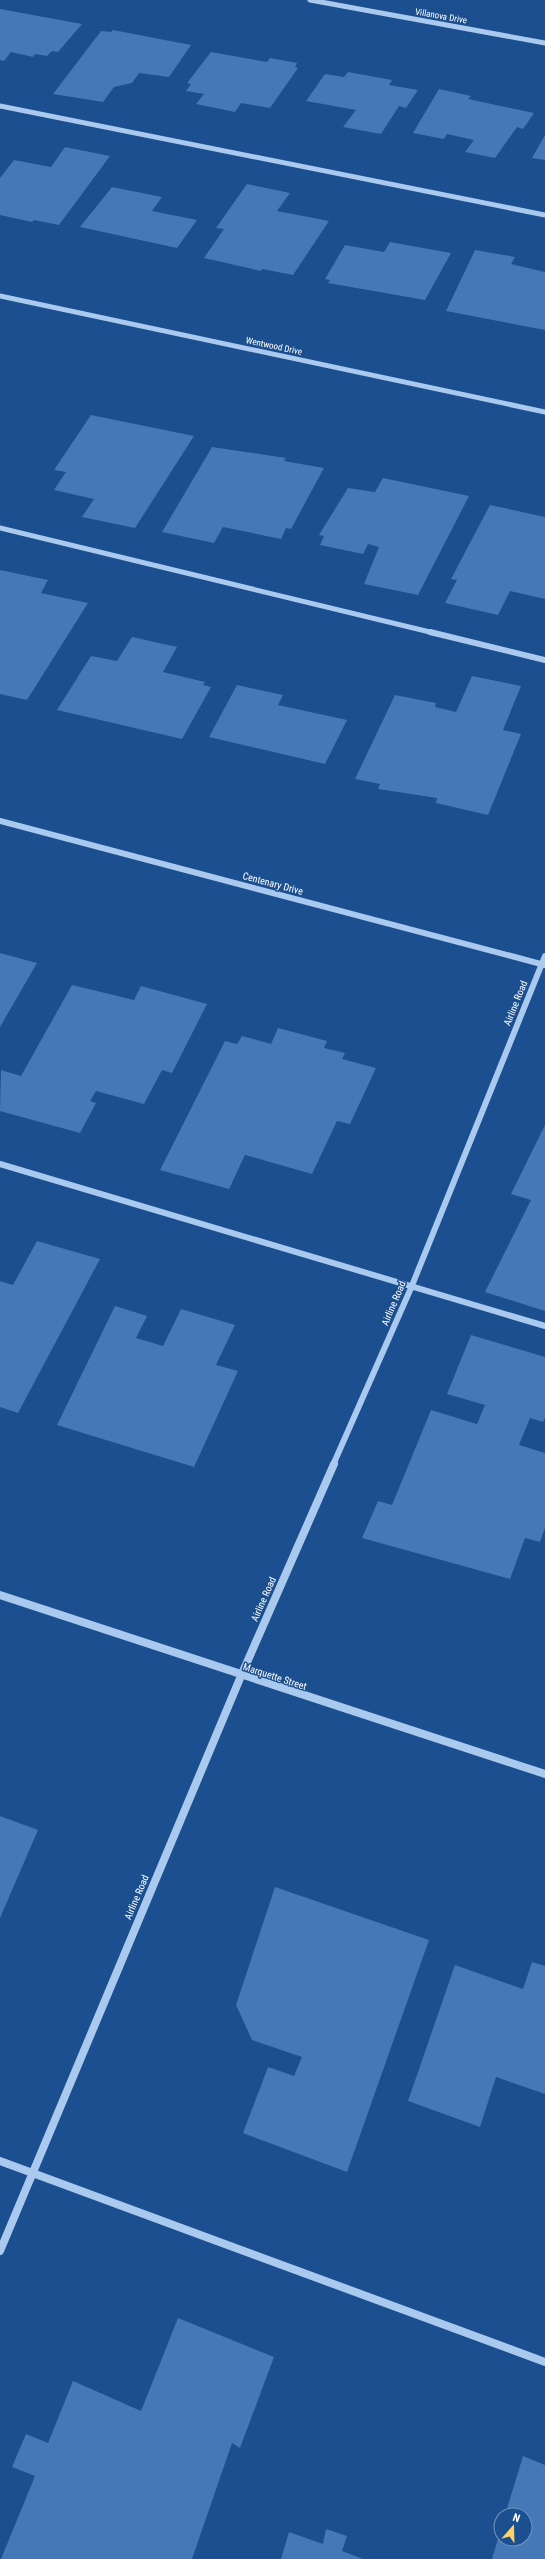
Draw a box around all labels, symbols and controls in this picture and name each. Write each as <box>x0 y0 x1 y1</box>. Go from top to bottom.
street label: Villanova Drive <box>414 7 468 25</box>
street label: Wentwood Drive <box>245 335 303 357</box>
street label: Centenary Drive <box>241 870 305 897</box>
street label: Airline Road <box>501 979 529 1027</box>
street label: Airline Road <box>379 1279 408 1327</box>
street label: Airline Road <box>249 1575 278 1623</box>
street label: Marquette Street <box>242 1661 308 1692</box>
street label: Airline Road <box>122 1873 151 1921</box>
north arrow <box>493 2507 533 2547</box>
text: N <box>511 2511 522 2525</box>

